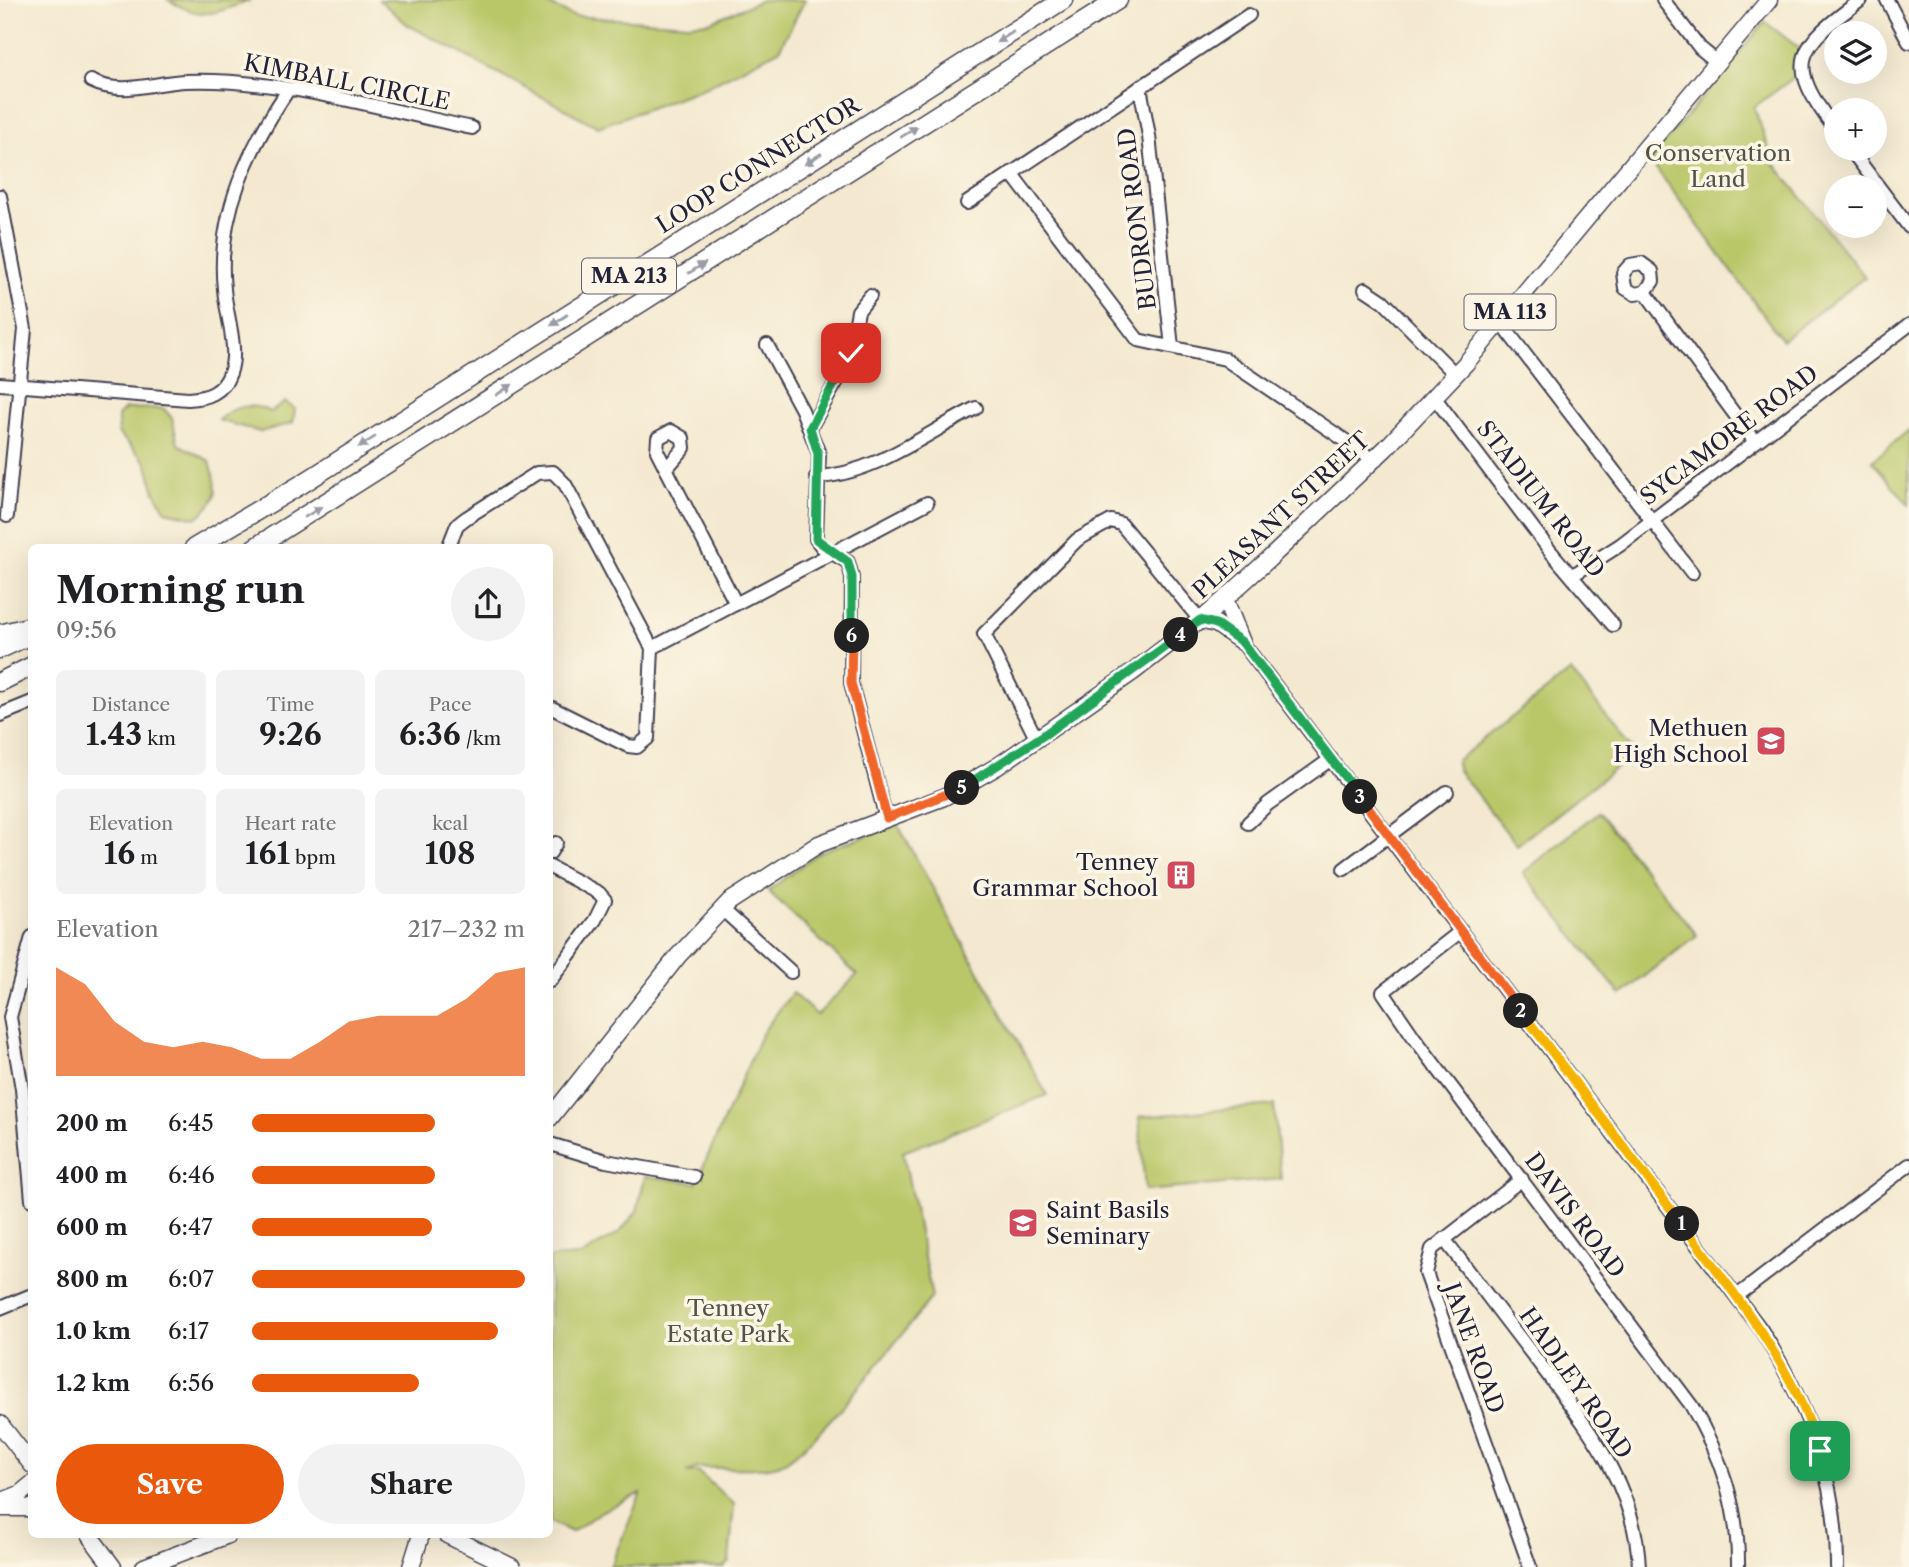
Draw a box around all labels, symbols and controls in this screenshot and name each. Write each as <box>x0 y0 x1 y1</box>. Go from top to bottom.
map controls <box>1824 21 1887 238</box>
button: layers <box>1824 21 1887 84</box>
one-way arrow <box>996 30 1015 43</box>
street label: KIMBALL CIRCLE <box>241 48 453 116</box>
street label: LOOP CONNECTOR <box>651 90 866 239</box>
button: + <box>1824 98 1887 161</box>
one-way arrow <box>899 126 919 139</box>
street label: BUDRON ROAD <box>1112 126 1162 312</box>
park label: Conservation Land <box>1645 139 1791 193</box>
one-way arrow <box>804 152 823 165</box>
button: − <box>1824 175 1887 238</box>
road number: MA 213 <box>582 258 676 294</box>
one-way arrow <box>687 261 706 274</box>
road number: MA 113 <box>1464 294 1556 330</box>
one-way arrow <box>550 314 569 327</box>
pin <box>821 323 881 383</box>
icon: check <box>832 334 870 372</box>
street label: SYCAMORE ROAD <box>1635 359 1823 511</box>
one-way arrow <box>495 383 514 396</box>
street label: STADIUM ROAD <box>1471 415 1611 583</box>
street label: PLEASANT STREET <box>1187 425 1376 604</box>
one-way arrow <box>358 435 376 449</box>
one-way arrow <box>303 506 322 519</box>
text: Morning run <box>56 566 305 613</box>
button: share <box>451 567 525 641</box>
text: 09:56 <box>56 616 116 644</box>
pin: 6 <box>834 618 870 654</box>
pin: 4 <box>1164 618 1198 652</box>
text: 4 <box>1175 623 1186 646</box>
text: 6 <box>846 624 857 647</box>
text: Distance <box>92 693 170 716</box>
text: Time <box>266 693 315 716</box>
text: Pace <box>429 693 472 716</box>
place label: Methuen High School <box>1613 714 1748 768</box>
text: 1.43 <box>86 716 142 753</box>
text: 9:26 <box>259 716 322 753</box>
text: 6:36 <box>399 716 461 753</box>
school or university icon: Methuen High School <box>1754 724 1788 758</box>
text: km <box>142 727 176 750</box>
text: /km <box>461 727 501 750</box>
pin: 5 <box>944 770 979 806</box>
text: 5 <box>956 776 967 799</box>
pin: 3 <box>1342 780 1378 814</box>
text: 3 <box>1354 785 1365 808</box>
text: Elevation <box>88 812 173 835</box>
text: Heart rate <box>245 812 336 835</box>
text: kcal <box>432 812 468 835</box>
text: 16 <box>104 835 135 872</box>
text: 161 <box>245 835 290 872</box>
text: 108 <box>425 835 476 872</box>
text: m <box>135 846 158 869</box>
text: bpm <box>290 846 336 869</box>
place label: Tenney Grammar School <box>972 848 1158 902</box>
building icon: Tenney Grammar School <box>1164 858 1198 892</box>
text: Elevation <box>56 915 159 943</box>
text: 217–232 m <box>408 915 525 943</box>
pin: 2 <box>1504 993 1538 1028</box>
text: 2 <box>1515 999 1526 1022</box>
text: 200 m <box>56 1109 128 1137</box>
text: 6:45 <box>168 1109 214 1137</box>
street label: DAVIS ROAD <box>1519 1147 1631 1283</box>
text: 400 m <box>56 1161 128 1189</box>
text: 6:46 <box>168 1161 215 1189</box>
place label: Saint Basils Seminary <box>1046 1196 1170 1250</box>
school or university icon: Saint Basils Seminary <box>1006 1206 1040 1240</box>
pin: 1 <box>1664 1206 1700 1242</box>
text: 1 <box>1677 1212 1686 1235</box>
text: 600 m <box>56 1213 128 1241</box>
text: 6:47 <box>168 1213 213 1241</box>
text: 800 m <box>56 1265 128 1293</box>
text: 6:07 <box>168 1265 214 1293</box>
street label: JANE ROAD <box>1436 1276 1511 1417</box>
park label: Tenney Estate Park <box>666 1294 791 1348</box>
street label: HADLEY ROAD <box>1513 1302 1639 1464</box>
text: 1.0 km <box>56 1317 131 1345</box>
text: 6:17 <box>168 1317 209 1345</box>
text: 1.2 km <box>56 1369 130 1397</box>
text: 6:56 <box>168 1369 214 1397</box>
pin <box>1790 1421 1850 1481</box>
icon: arrive <box>1801 1432 1839 1470</box>
button: Save <box>56 1444 284 1524</box>
button: Share <box>298 1444 525 1524</box>

